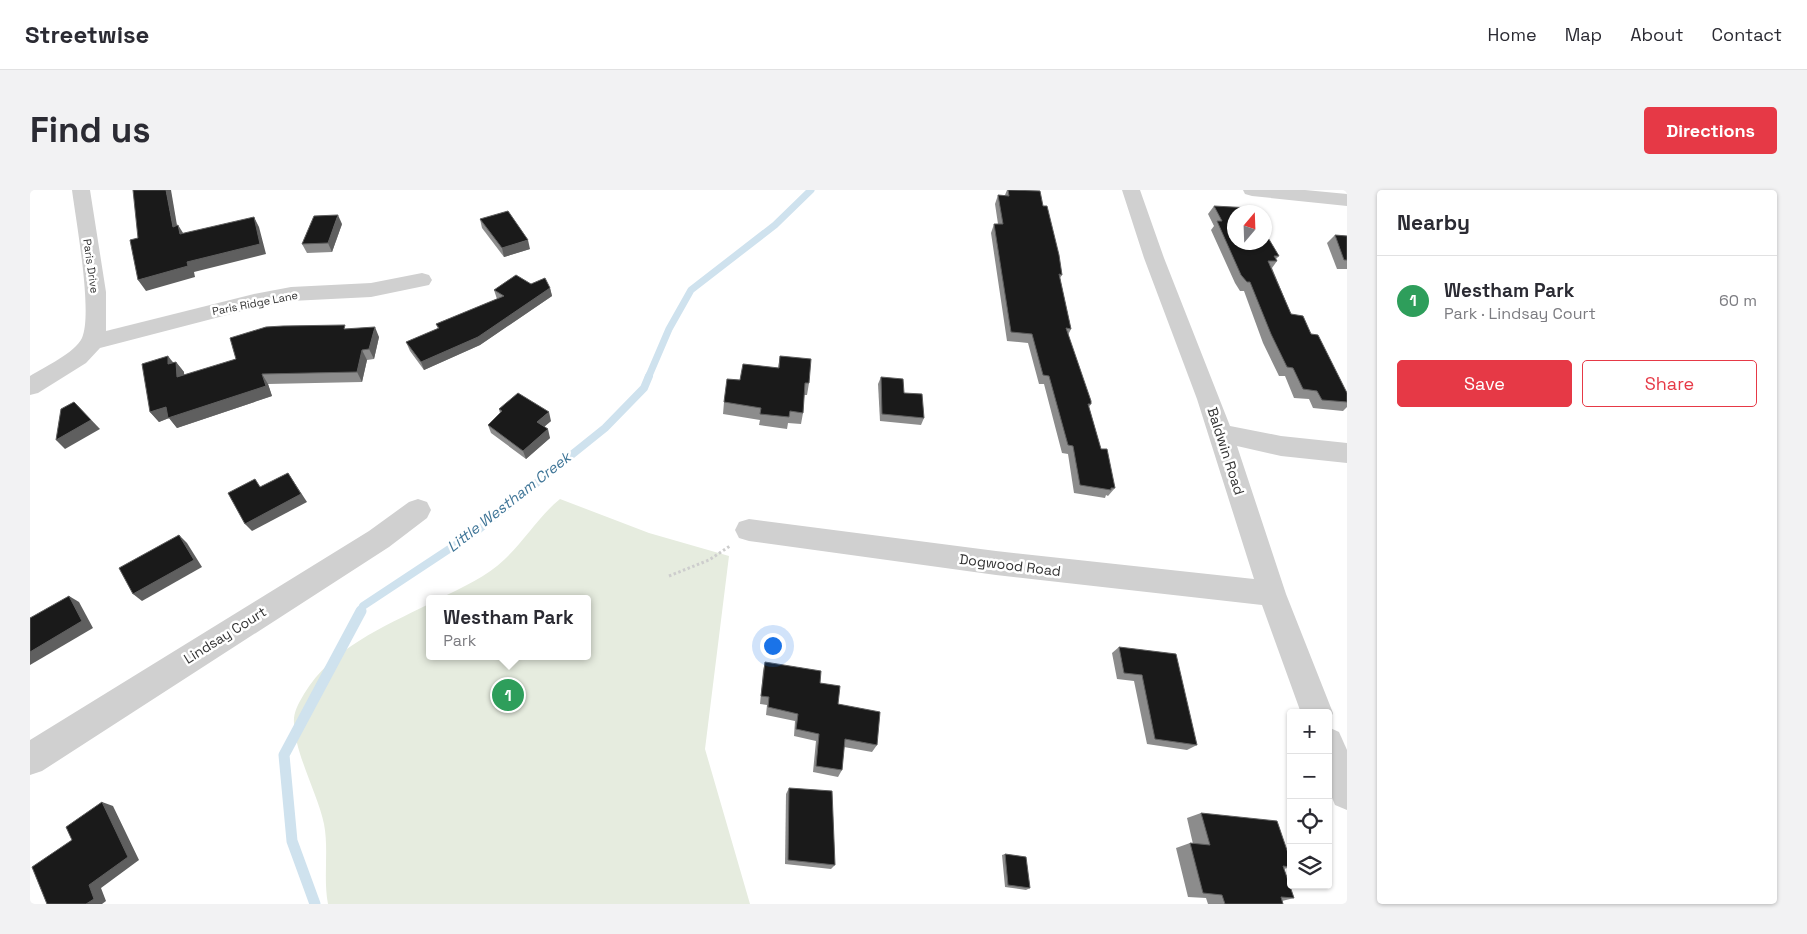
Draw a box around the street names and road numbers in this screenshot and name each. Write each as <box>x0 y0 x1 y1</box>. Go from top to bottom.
street label: Paris Drive <box>80 238 102 294</box>
street label: Paris Ridge Lane <box>211 288 299 318</box>
street label: Baldwin Road <box>1203 405 1249 497</box>
street label: Dogwood Road <box>958 550 1062 580</box>
street label: Lindsay Court <box>180 602 270 668</box>

